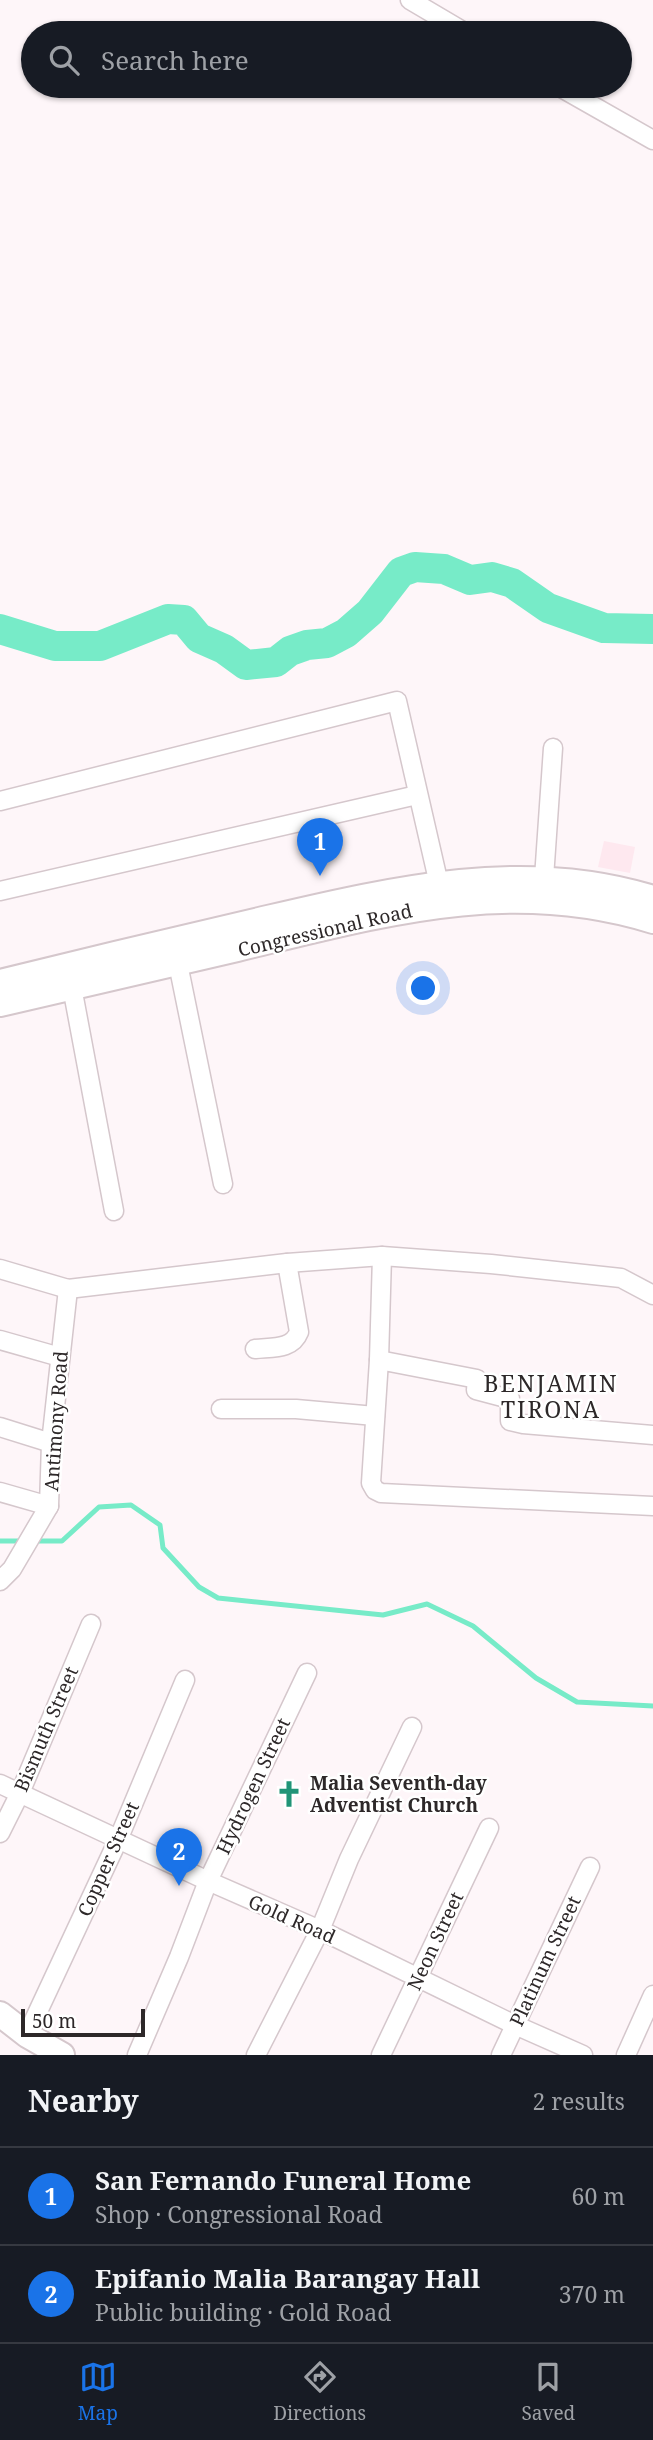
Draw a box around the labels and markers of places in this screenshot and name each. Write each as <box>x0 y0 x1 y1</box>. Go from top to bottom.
pin: 1 <box>297 818 343 876</box>
place label: Malia Seventh-day Adventist Church <box>310 1770 487 1818</box>
church icon: Malia Seventh-day Adventist Church <box>274 1779 304 1809</box>
pin: 2 <box>156 1828 202 1886</box>

